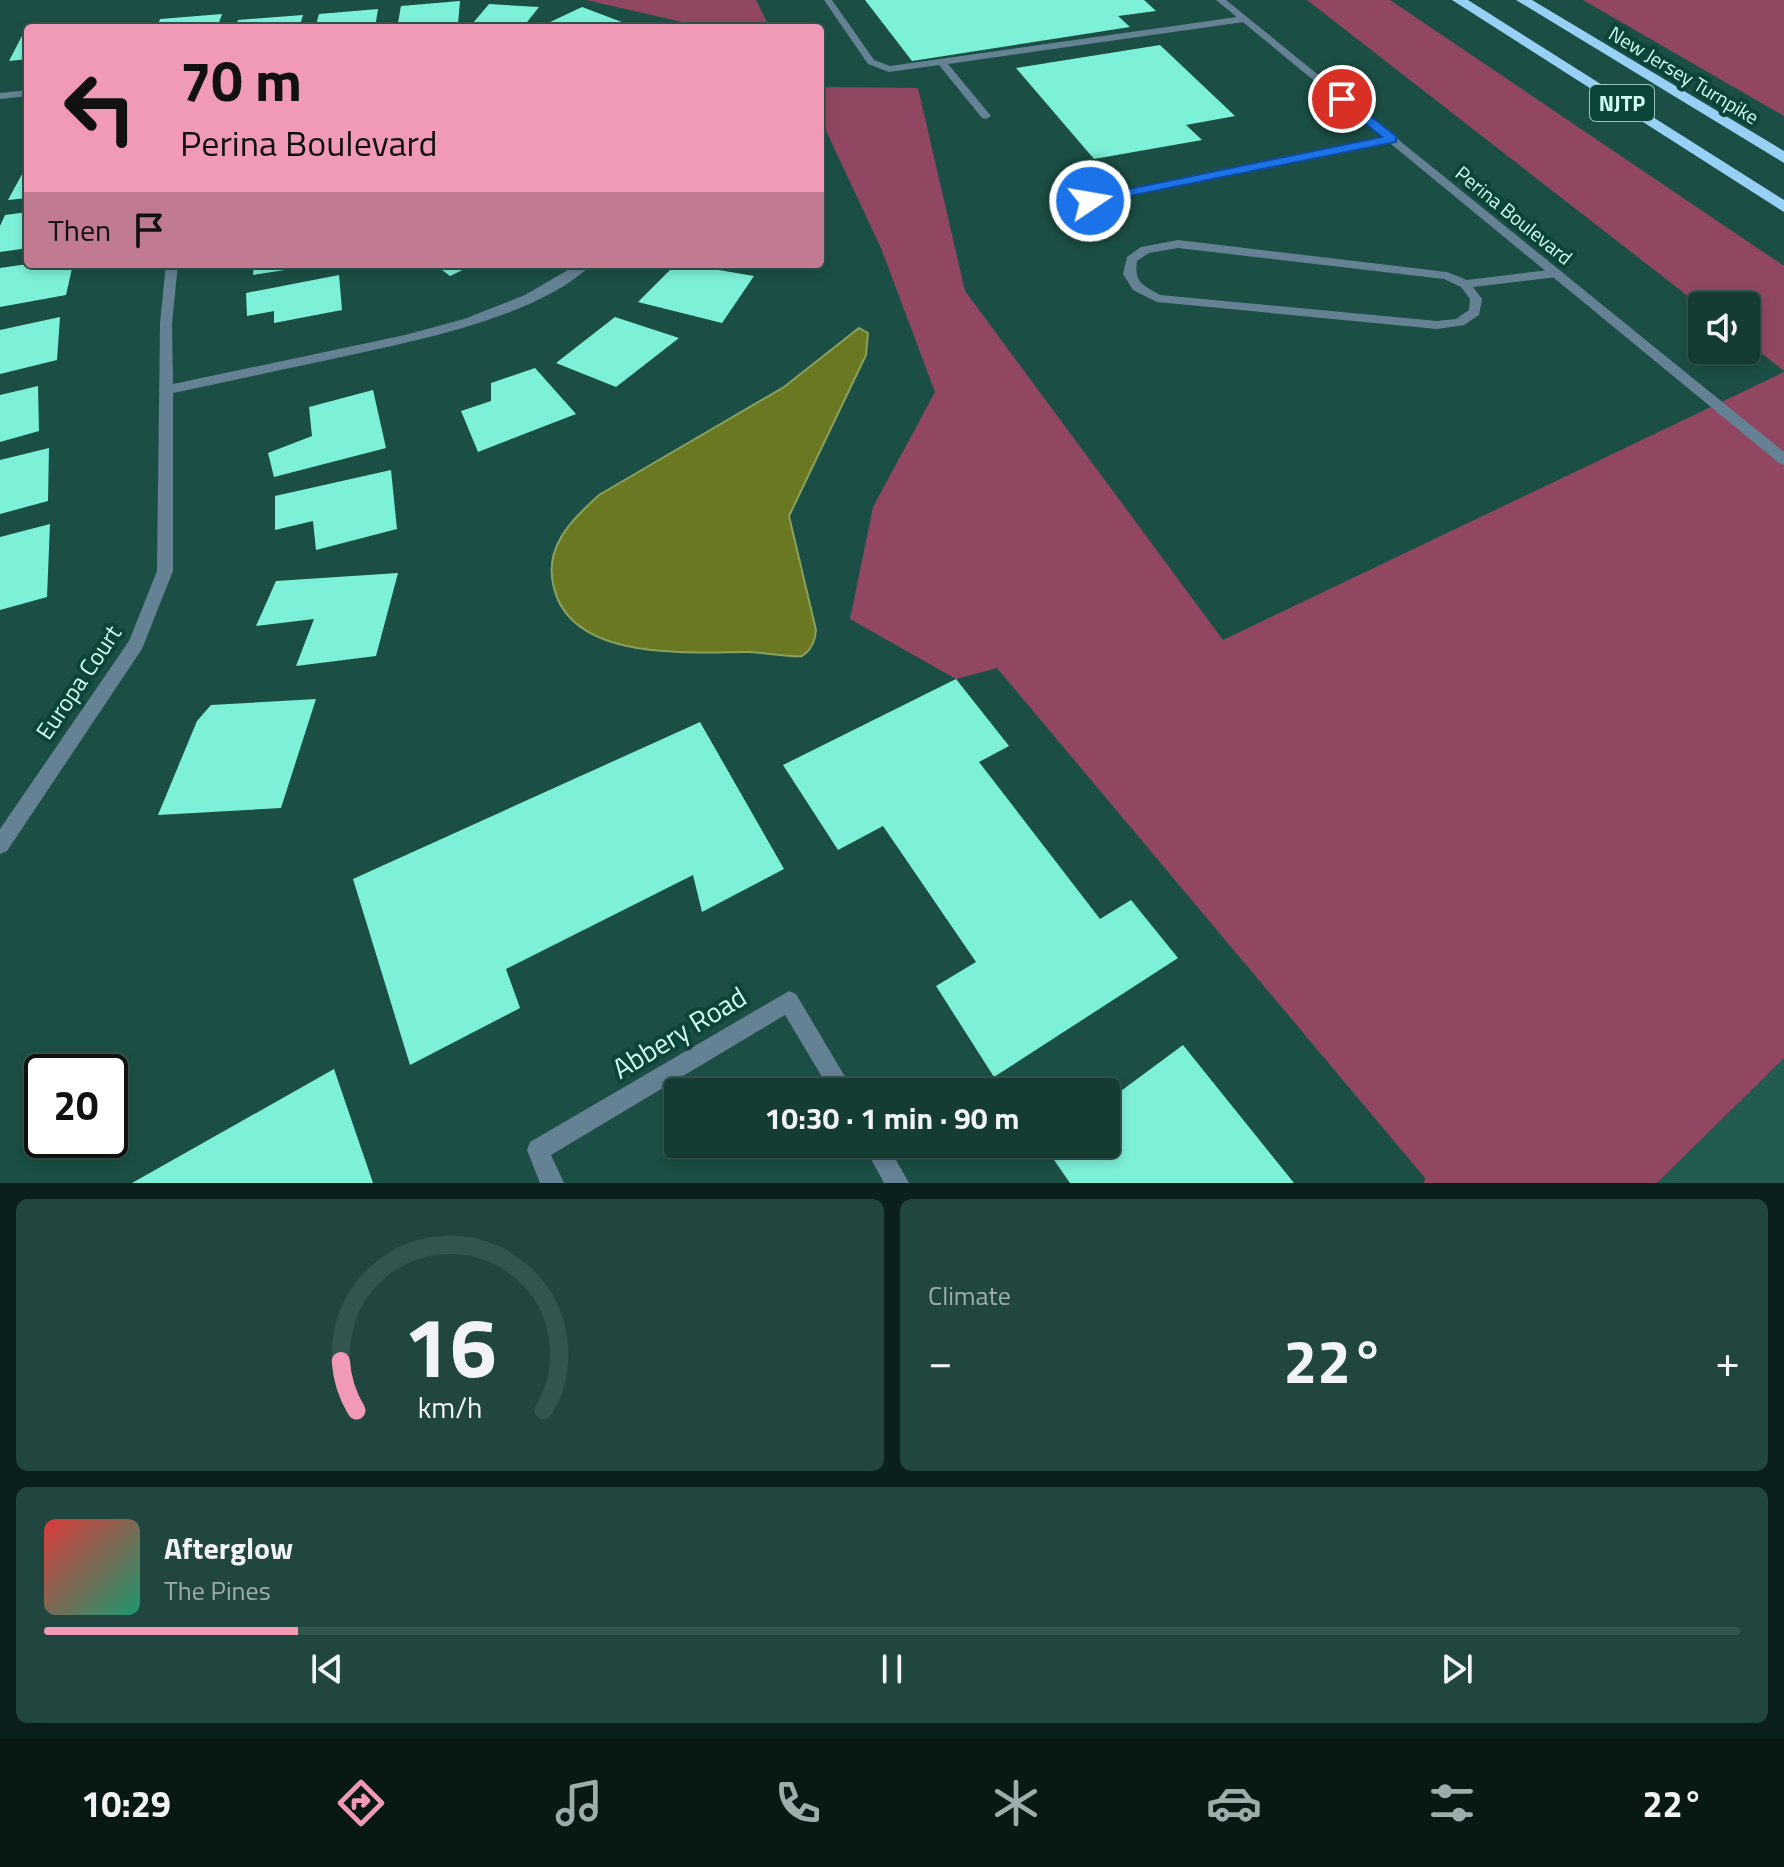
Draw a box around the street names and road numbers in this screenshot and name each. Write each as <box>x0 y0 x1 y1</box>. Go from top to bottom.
street label: New Jersey Turnpike <box>1603 18 1765 132</box>
road number: NJTP <box>1590 85 1654 121</box>
street label: Perina Boulevard <box>1449 158 1579 272</box>
street label: Europa Court <box>26 617 130 747</box>
street label: Abbery Road <box>604 975 754 1089</box>

